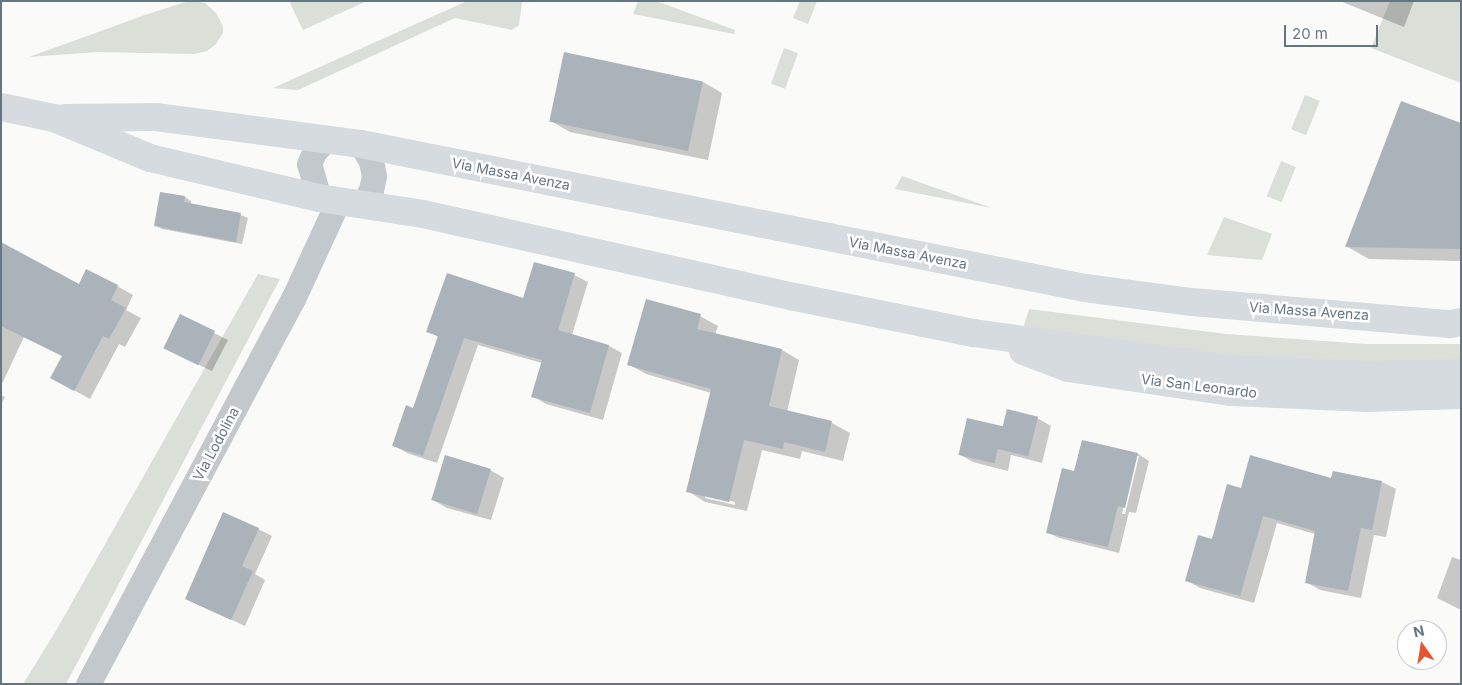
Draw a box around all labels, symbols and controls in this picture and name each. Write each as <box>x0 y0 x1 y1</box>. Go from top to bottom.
scale bar <box>1287 15 1381 47</box>
text: 20 m <box>1292 24 1328 43</box>
street label: Via Massa Avenza <box>450 154 572 194</box>
street label: Via Massa Avenza <box>847 233 969 273</box>
street label: Via Massa Avenza <box>1248 298 1370 324</box>
street label: Via San Leonardo <box>1140 371 1258 401</box>
street label: Via Lodolina <box>190 404 242 484</box>
north arrow <box>1397 620 1447 670</box>
text: N <box>1412 621 1426 640</box>

